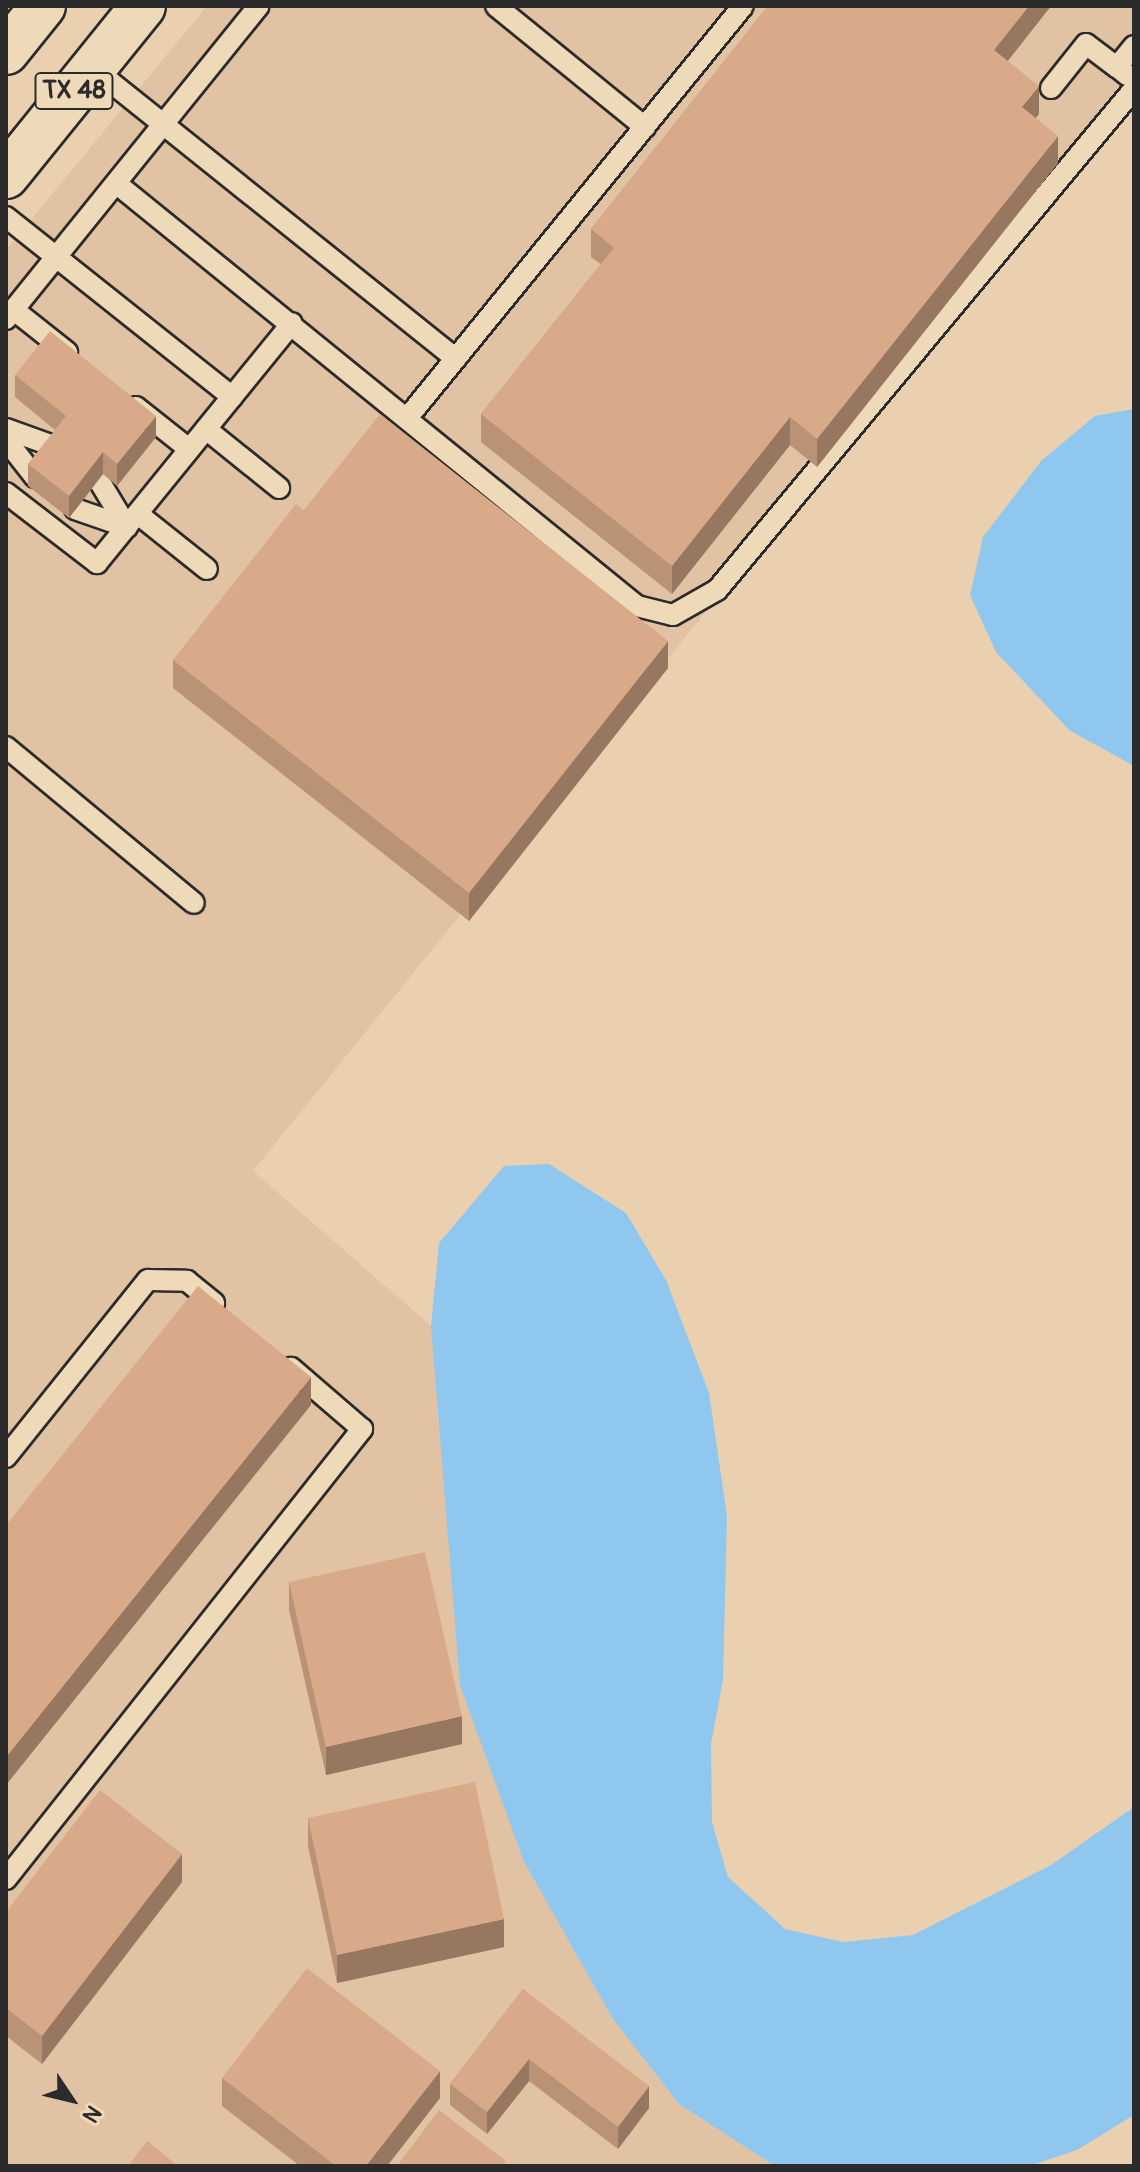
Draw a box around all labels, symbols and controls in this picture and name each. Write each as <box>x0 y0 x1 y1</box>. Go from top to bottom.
road number: TX 48 <box>34 69 114 113</box>
north arrow <box>32 2060 112 2140</box>
text: N <box>76 2100 107 2128</box>

